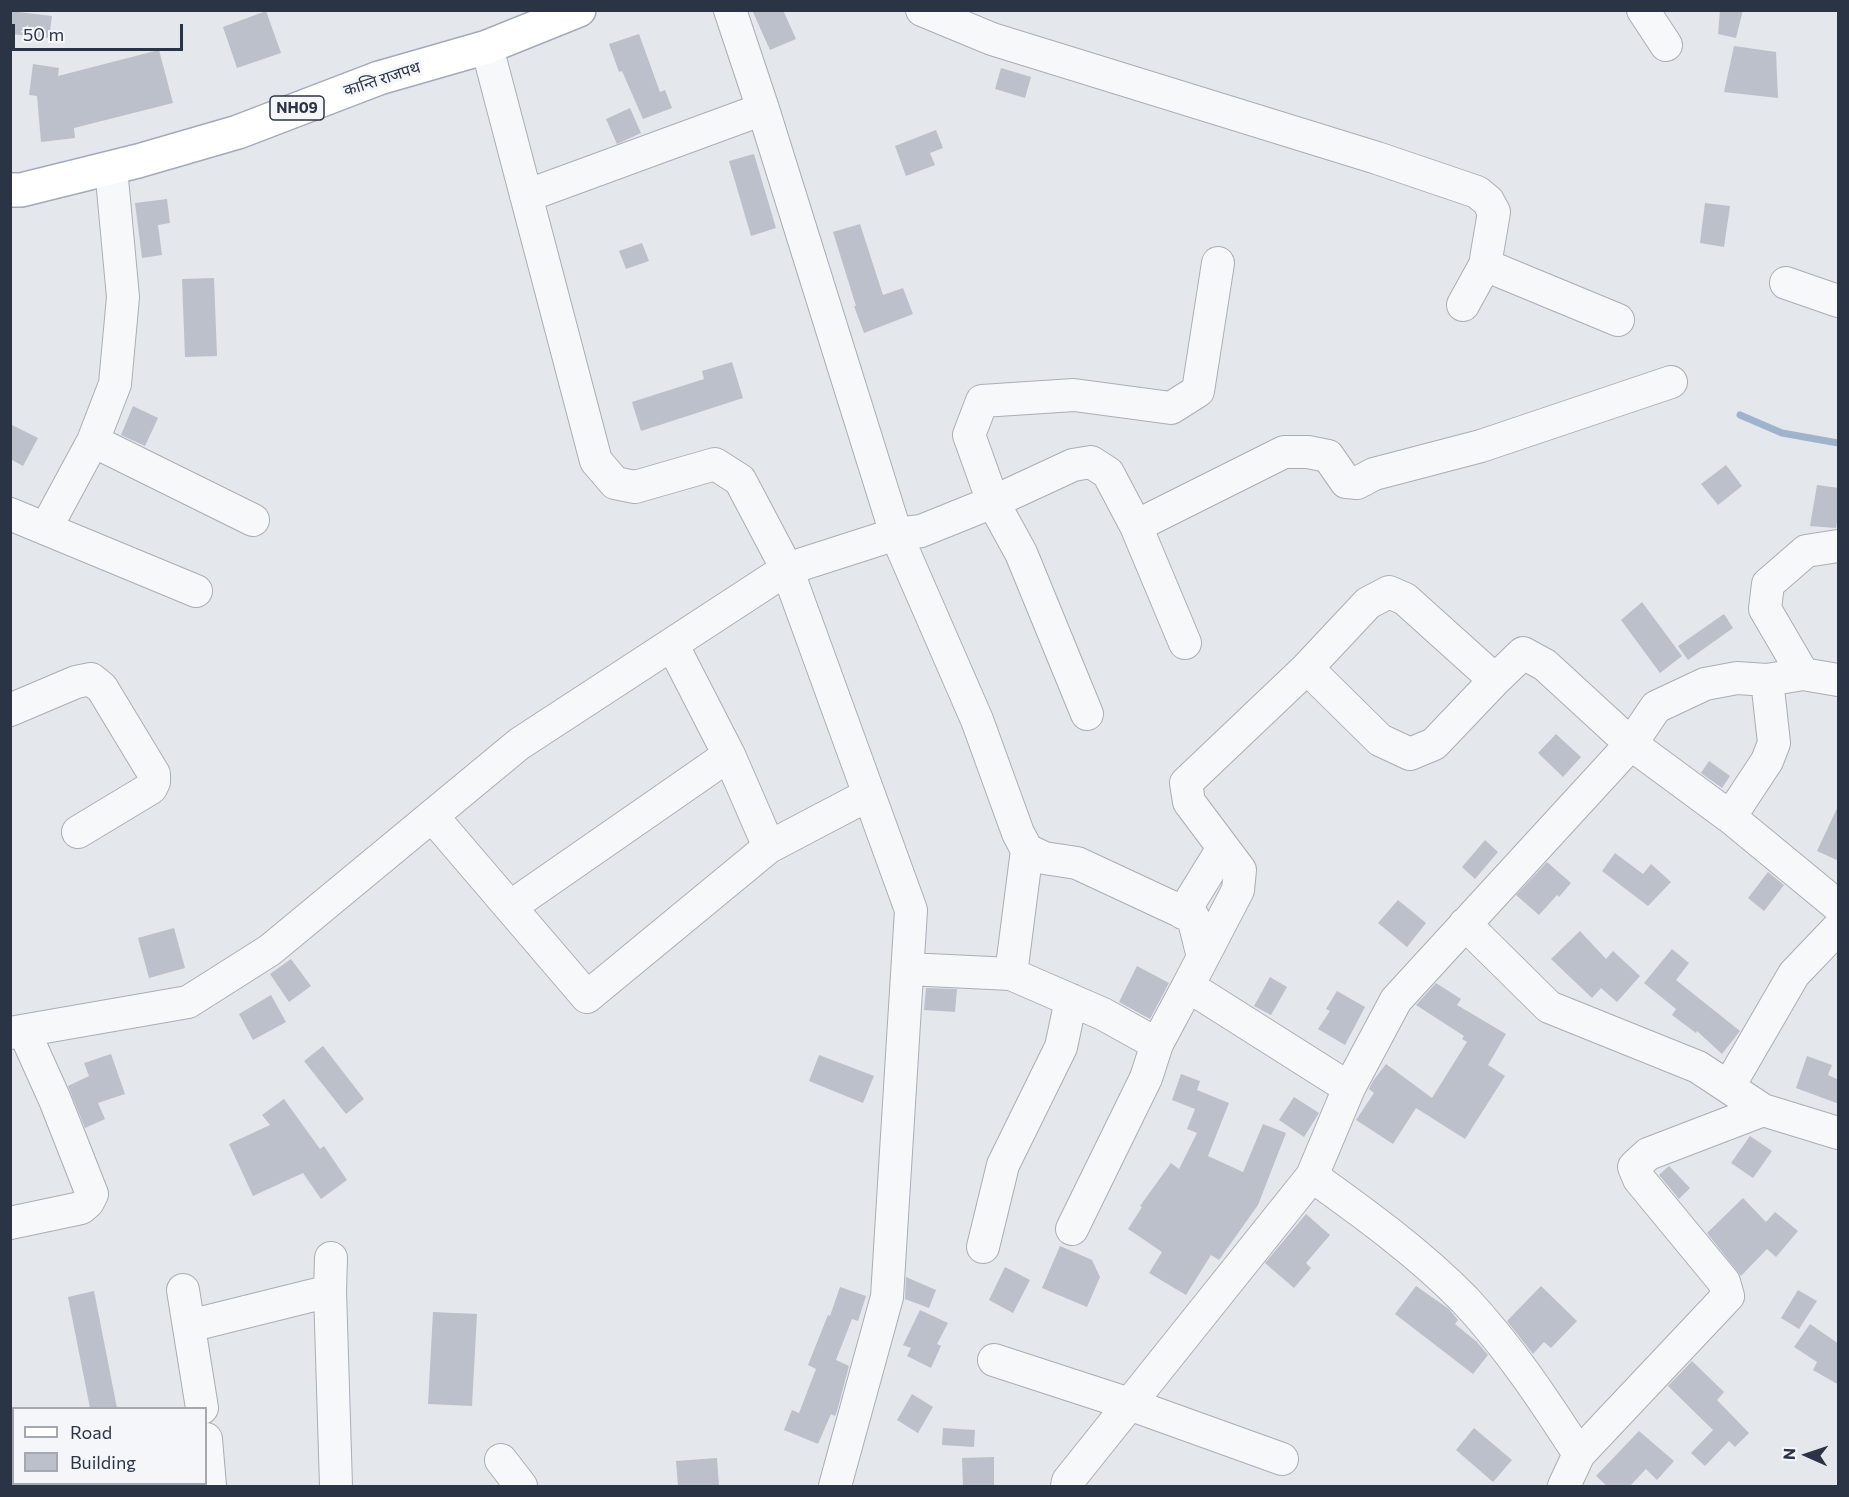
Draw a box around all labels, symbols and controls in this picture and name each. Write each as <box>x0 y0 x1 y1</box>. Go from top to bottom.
scale bar <box>15 12 186 50</box>
text: 50 m <box>23 23 64 45</box>
street label: कान्ति राजपथ <box>341 58 423 100</box>
road number: NH09 <box>270 96 324 120</box>
legend <box>12 1407 207 1485</box>
text: Road <box>70 1421 112 1443</box>
north arrow <box>1777 1425 1837 1485</box>
text: N <box>1779 1448 1798 1461</box>
text: Building <box>70 1451 136 1473</box>

